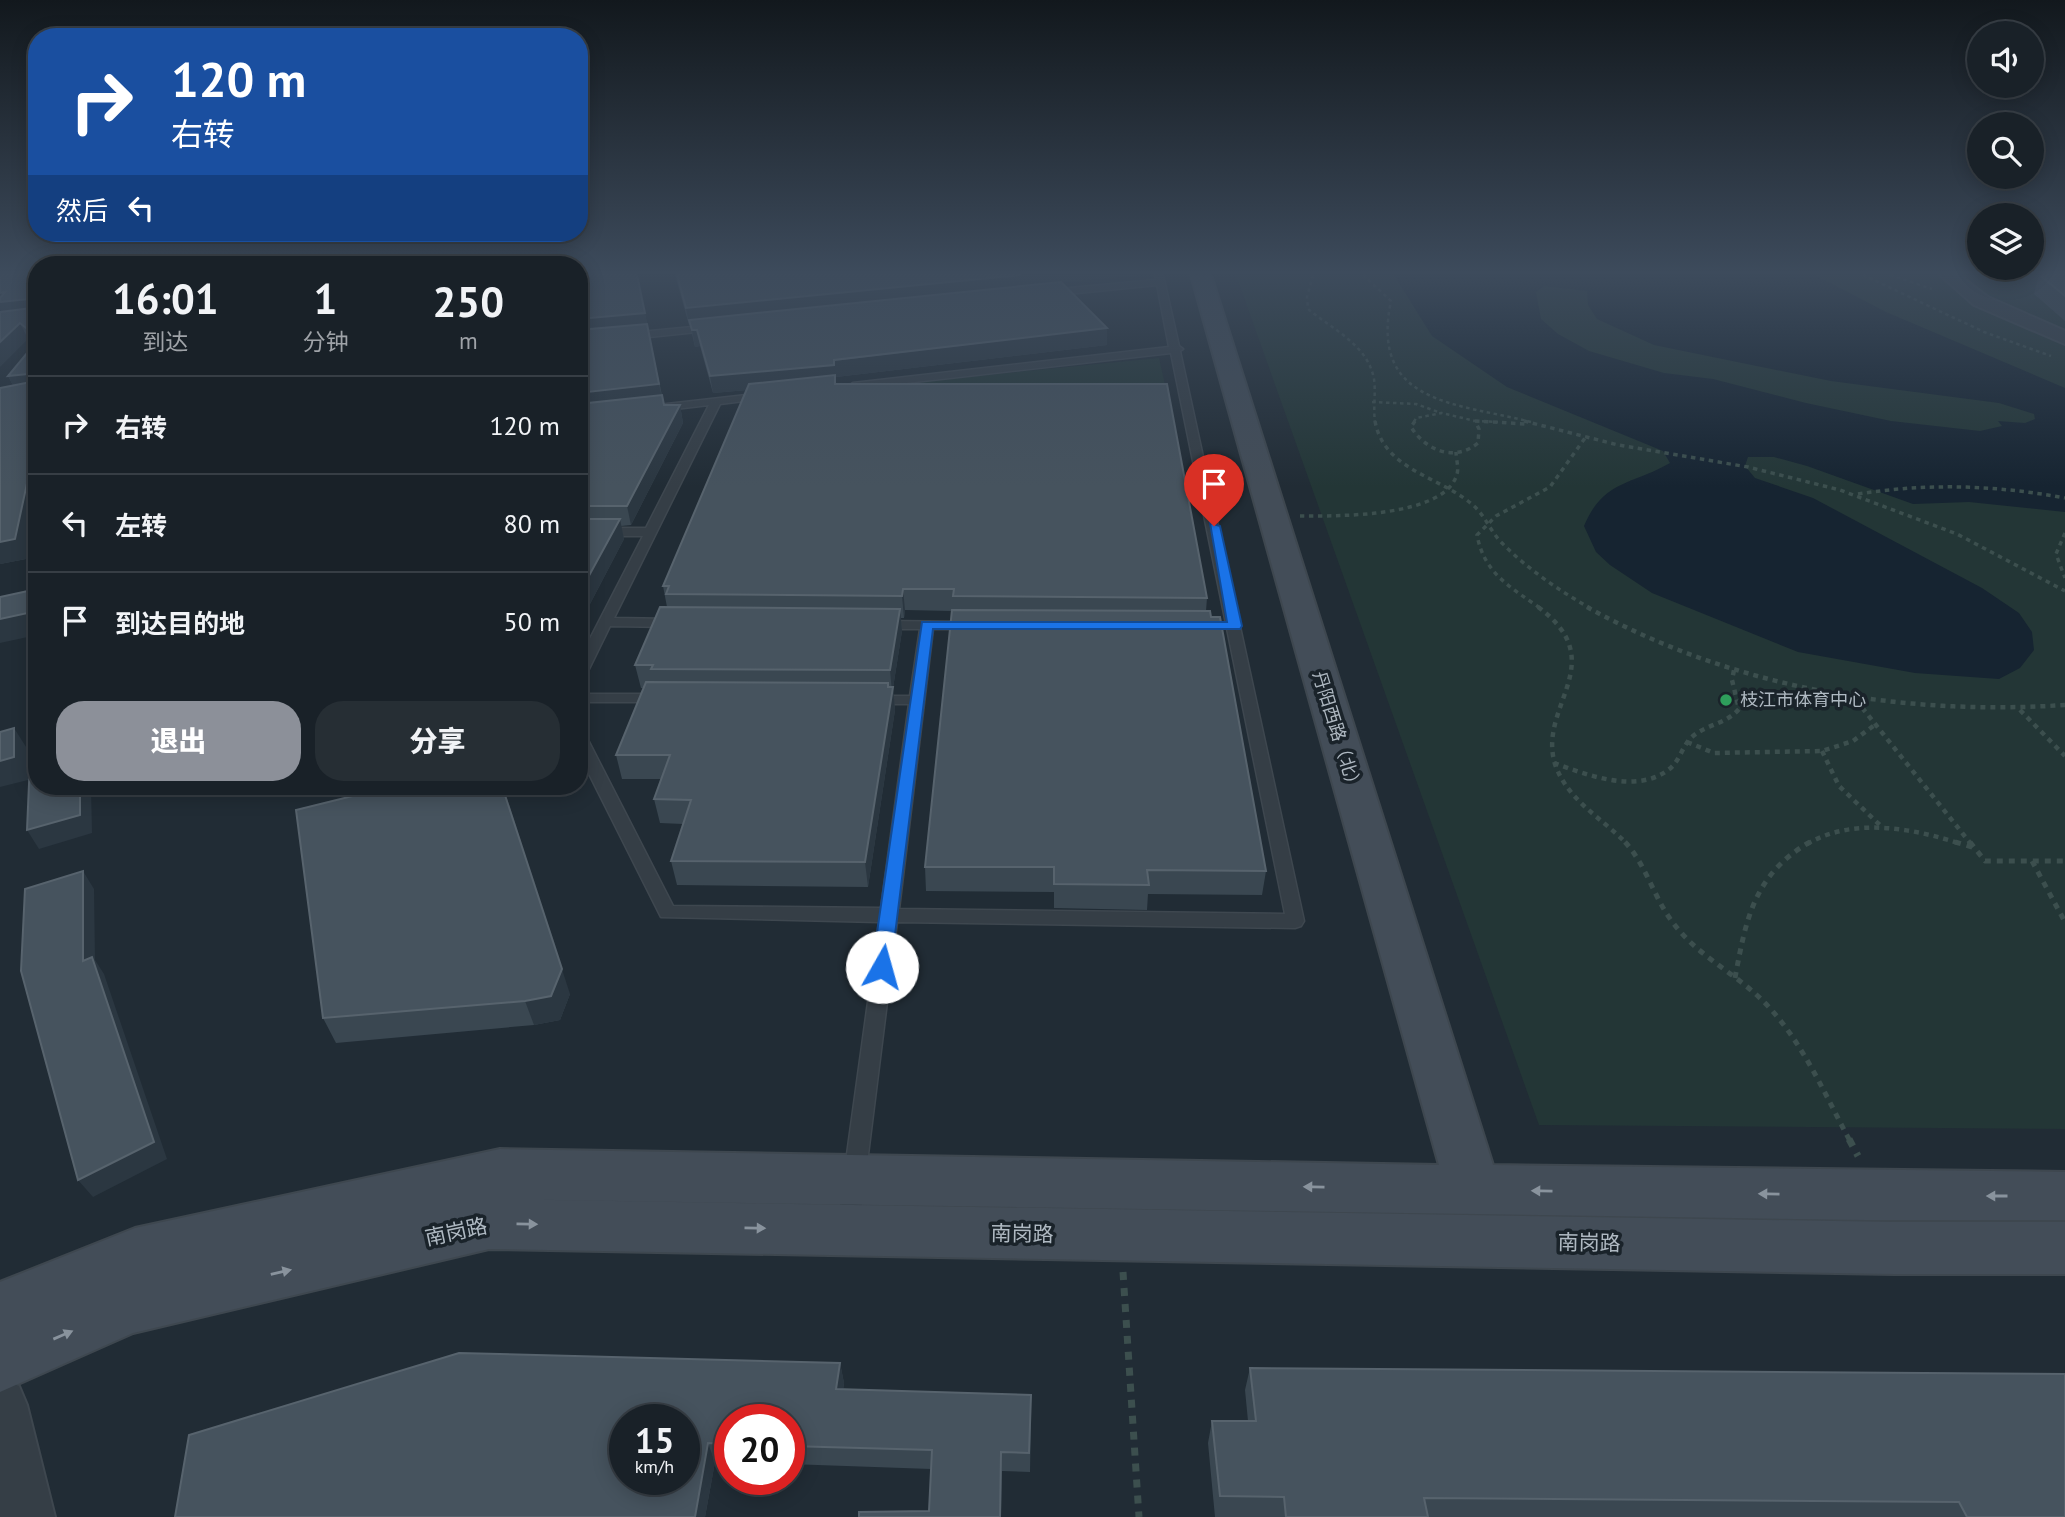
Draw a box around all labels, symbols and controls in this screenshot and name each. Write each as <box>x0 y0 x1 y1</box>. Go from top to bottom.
map controls <box>1967 21 2044 280</box>
button: sound <box>1967 21 2044 98</box>
text: 120 m <box>171 47 306 111</box>
icon: right <box>56 56 147 147</box>
button: search <box>1967 112 2044 189</box>
text: 右转 <box>171 113 235 155</box>
icon: left <box>122 189 160 227</box>
text: 然后 <box>56 194 108 227</box>
button: layers <box>1967 203 2044 280</box>
text: 16:01 <box>112 271 219 326</box>
text: 1 <box>314 271 337 326</box>
text: 250 <box>433 274 504 329</box>
text: m <box>459 326 478 355</box>
text: 到达 <box>142 327 188 356</box>
text: 分钟 <box>303 327 349 356</box>
icon: right <box>56 406 94 444</box>
text: 120 m <box>489 409 560 442</box>
text: 右转 <box>115 411 167 444</box>
pin <box>1184 454 1244 526</box>
icon: arrive <box>1195 465 1233 503</box>
icon: left <box>56 504 94 542</box>
text: 80 m <box>504 507 560 540</box>
text: 左转 <box>115 509 167 542</box>
icon: arrive <box>56 602 94 640</box>
text: 50 m <box>504 605 560 638</box>
text: 到达目的地 <box>115 607 245 640</box>
street label: 丹阳西路（北） <box>1308 668 1367 795</box>
place label: 枝江市体育中心 <box>1740 688 1866 711</box>
marker: 枝江市体育中心 <box>1718 692 1734 708</box>
button: 退出 <box>56 701 301 781</box>
button: 分享 <box>315 701 560 781</box>
position arrow <box>845 930 919 1004</box>
one-way arrow <box>1303 1181 1325 1193</box>
one-way arrow <box>1531 1185 1553 1196</box>
one-way arrow <box>1758 1188 1780 1200</box>
one-way arrow <box>1985 1190 2007 1202</box>
street label: 南岗路 <box>422 1212 490 1251</box>
one-way arrow <box>516 1219 538 1230</box>
street label: 南岗路 <box>990 1219 1054 1248</box>
one-way arrow <box>744 1222 766 1234</box>
street label: 南岗路 <box>1557 1228 1621 1257</box>
one-way arrow <box>270 1266 292 1277</box>
one-way arrow <box>52 1329 73 1340</box>
speed limit sign: 20 <box>714 1404 805 1495</box>
text: 15 <box>635 1417 674 1463</box>
text: km/h <box>635 1455 674 1478</box>

